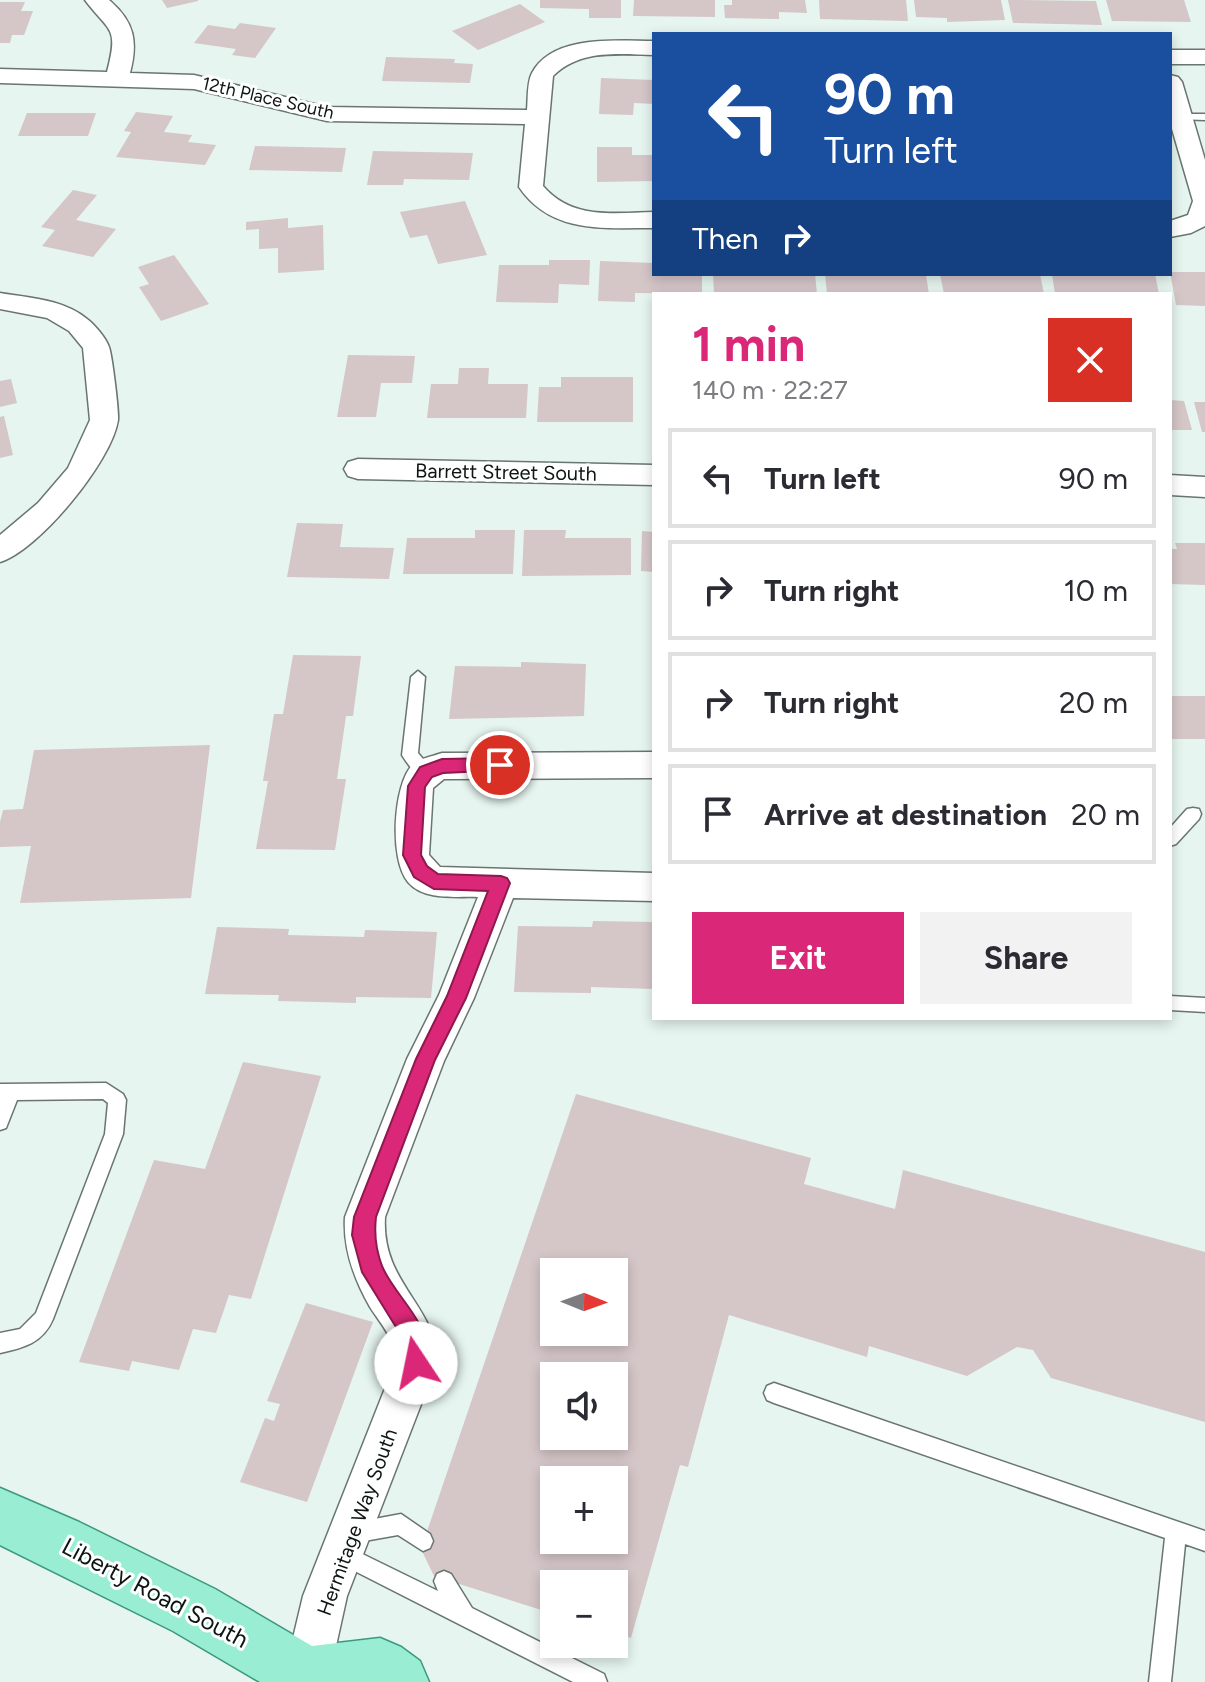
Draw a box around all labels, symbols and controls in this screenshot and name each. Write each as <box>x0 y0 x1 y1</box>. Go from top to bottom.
text: 90 m <box>824 61 955 128</box>
icon: left <box>692 64 796 168</box>
street label: 12th Place South <box>200 72 336 124</box>
text: Turn left <box>824 129 958 172</box>
icon: right <box>774 216 818 260</box>
text: Then <box>692 220 758 257</box>
text: 1 min <box>692 315 805 373</box>
button: close <box>1048 318 1132 402</box>
text: 140 m · 22:27 <box>692 374 848 406</box>
icon: left <box>696 456 740 500</box>
street label: Barrett Street South <box>415 458 597 486</box>
text: Turn left <box>764 460 881 497</box>
text: 90 m <box>1059 460 1128 497</box>
icon: right <box>696 568 740 612</box>
text: Turn right <box>764 572 899 609</box>
text: 10 m <box>1063 572 1128 609</box>
icon: right <box>696 680 740 724</box>
text: Turn right <box>764 684 899 721</box>
text: 20 m <box>1059 684 1128 721</box>
pin <box>466 731 534 799</box>
icon: arrive <box>478 743 522 787</box>
icon: arrive <box>696 792 740 836</box>
text: Arrive at destination <box>764 796 1047 833</box>
text: 20 m <box>1071 796 1140 833</box>
button: Exit <box>692 912 904 1004</box>
button: Share <box>920 912 1132 1004</box>
north arrow <box>540 1258 628 1346</box>
map controls <box>540 1258 628 1658</box>
position arrow <box>374 1321 458 1405</box>
button: sound <box>540 1362 628 1450</box>
street label: Hermitage Way South <box>312 1425 402 1619</box>
button: + <box>540 1466 628 1554</box>
street label: Liberty Road South <box>57 1531 253 1654</box>
button: − <box>540 1570 628 1658</box>

